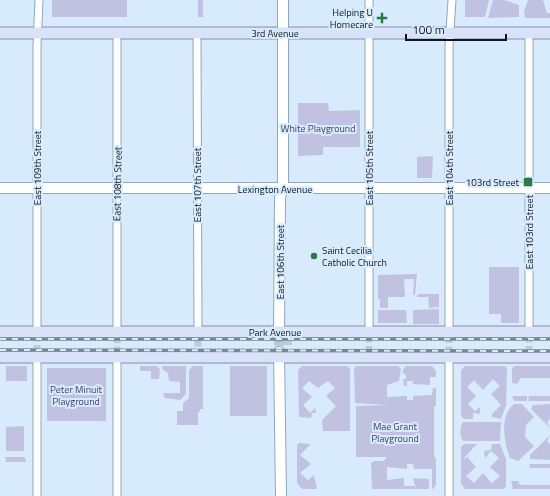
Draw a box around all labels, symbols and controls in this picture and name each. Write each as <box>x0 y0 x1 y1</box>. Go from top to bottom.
place label: Helping U Homecare <box>330 5 373 32</box>
marker: Helping U Homecare <box>376 12 388 24</box>
scale bar <box>406 16 506 42</box>
text: 100 m <box>412 20 445 39</box>
street label: 3rd Avenue <box>251 26 299 41</box>
park label: White Playground <box>281 121 355 136</box>
street label: East 109th Street <box>30 130 45 205</box>
street label: East 105th Street <box>362 130 377 205</box>
street label: East 104th Street <box>442 130 457 205</box>
street label: East 108th Street <box>109 146 126 221</box>
street label: East 107th Street <box>190 147 205 222</box>
place label: 103rd Street <box>466 175 519 190</box>
marker: 103rd Street <box>522 176 534 188</box>
street label: Lexington Avenue <box>238 182 312 197</box>
street label: East 103rd Street <box>522 194 537 269</box>
street label: East 106th Street <box>273 224 288 299</box>
place label: Saint Cecilia Catholic Church <box>322 243 387 270</box>
marker: Saint Cecilia Catholic Church <box>309 251 319 261</box>
street label: Park Avenue <box>249 325 301 340</box>
park label: Peter Minuit Playground <box>50 382 103 409</box>
park label: Mae Grant Playground <box>371 419 419 446</box>

